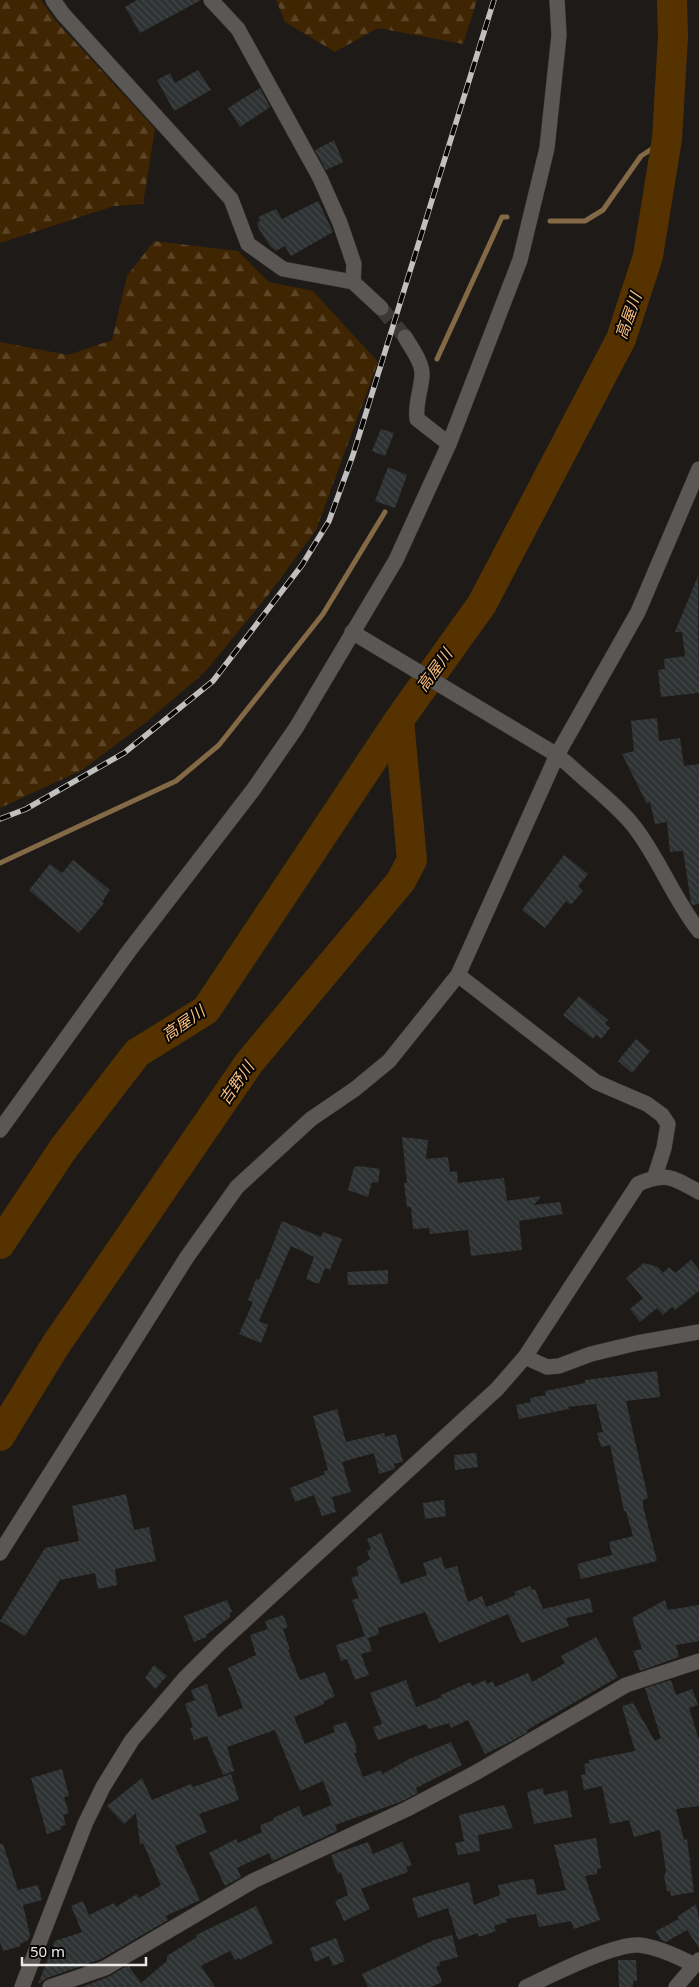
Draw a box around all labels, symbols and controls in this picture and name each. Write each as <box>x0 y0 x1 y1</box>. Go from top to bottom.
water label: 高屋川 <box>609 288 647 342</box>
water label: 高屋川 <box>411 643 458 696</box>
water label: 高屋川 <box>157 999 211 1046</box>
water label: 吉野川 <box>213 1055 260 1109</box>
scale bar <box>22 1934 146 1966</box>
text: 50 m <box>30 1941 65 1961</box>

